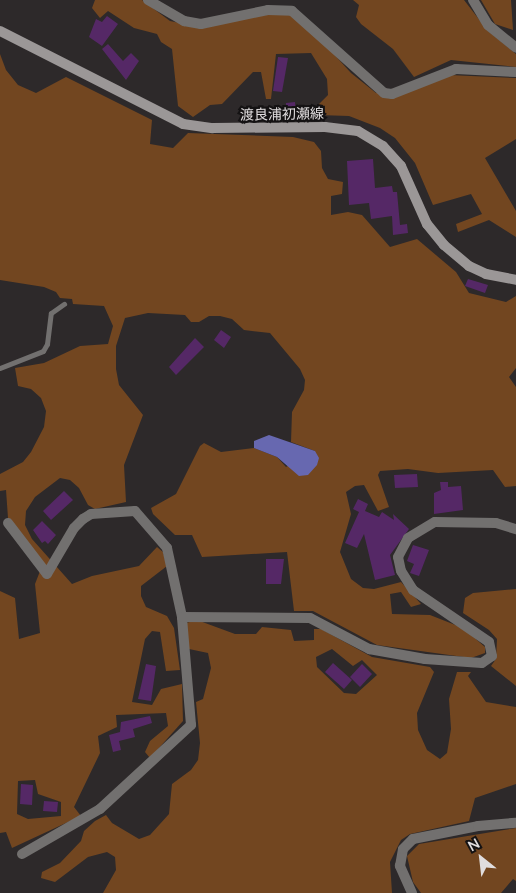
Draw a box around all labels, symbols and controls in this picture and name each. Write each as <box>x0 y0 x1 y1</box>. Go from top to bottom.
street label: 渡良浦初瀬線 <box>240 105 324 123</box>
north arrow <box>456 833 506 883</box>
text: N <box>465 834 482 854</box>

